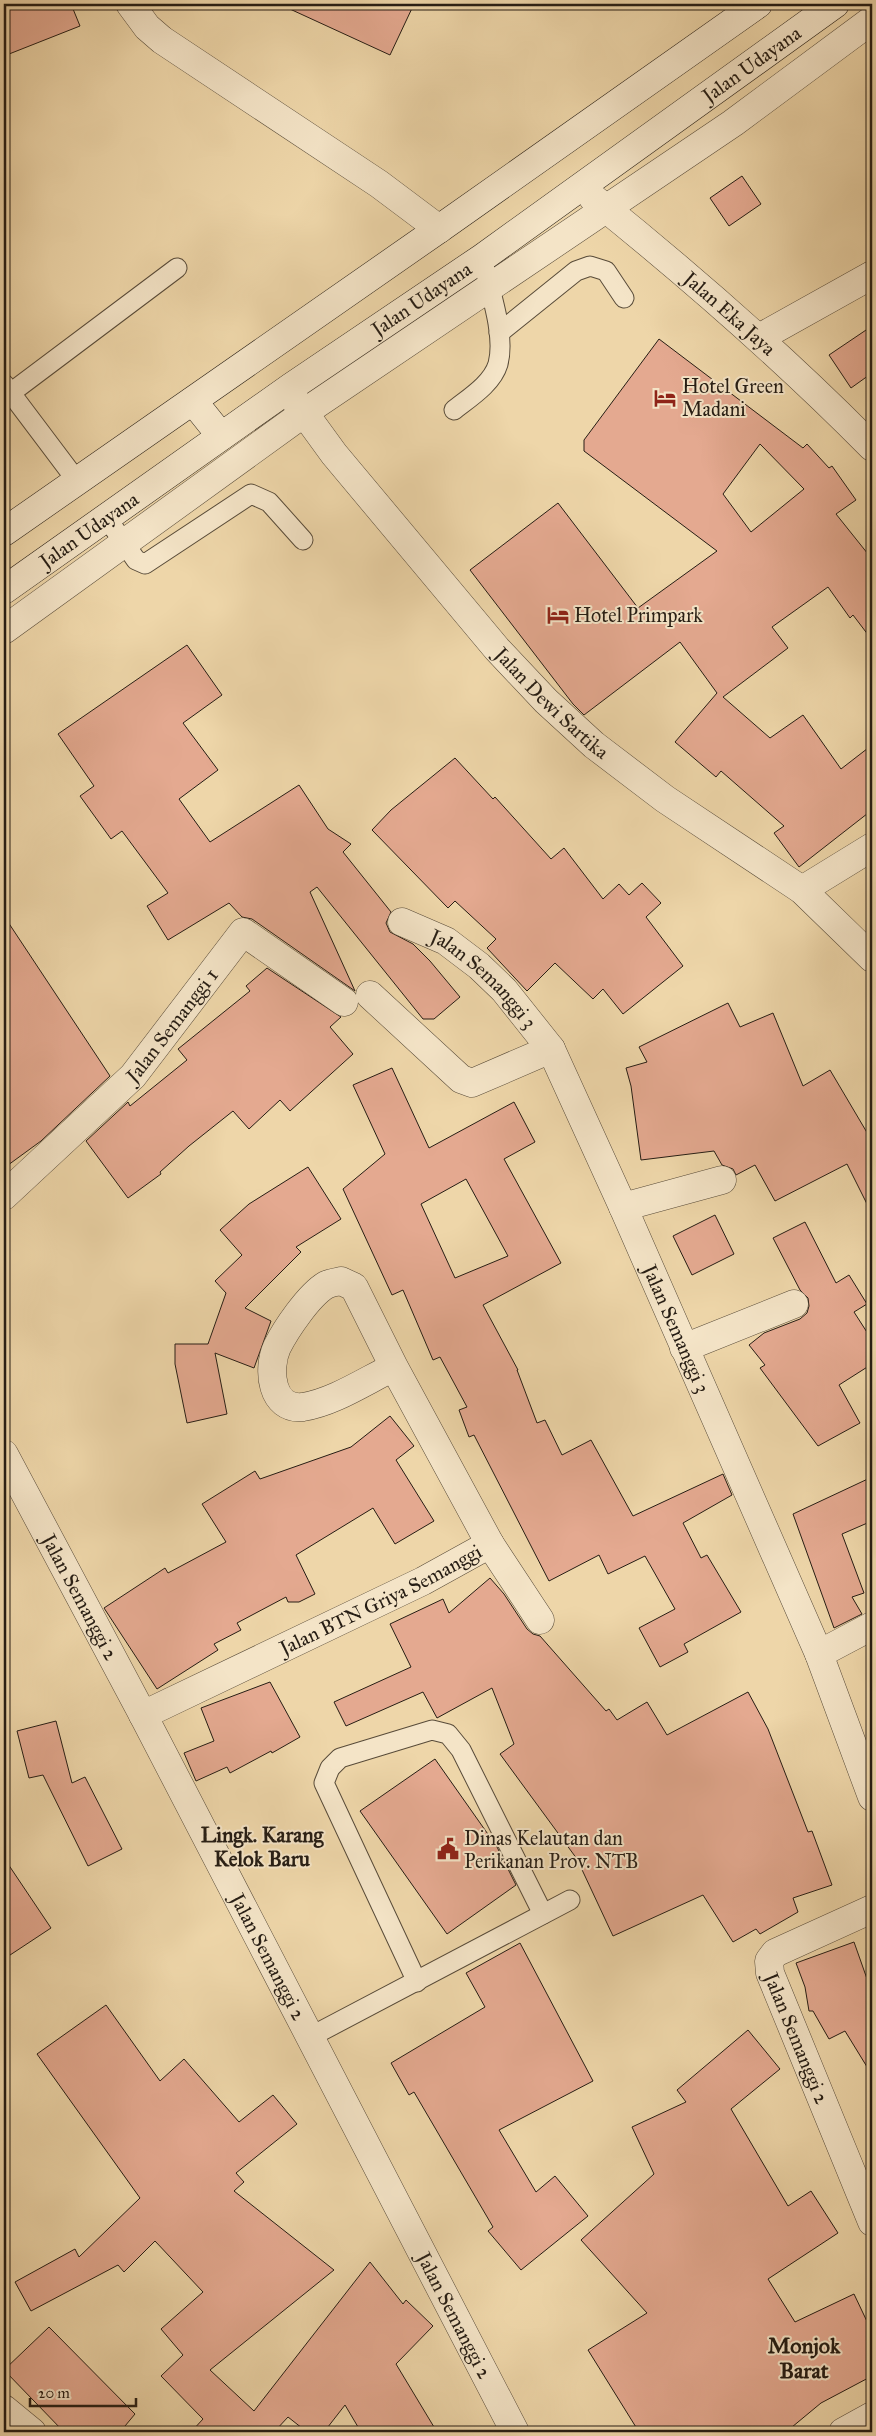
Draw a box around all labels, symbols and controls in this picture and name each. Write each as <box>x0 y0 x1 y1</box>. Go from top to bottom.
street label: Jalan Udayana <box>696 20 806 110</box>
street label: Jalan Udayana <box>365 256 477 343</box>
street label: Jalan Eka Jaya <box>677 265 781 361</box>
place label: Hotel Green Madani <box>682 374 784 421</box>
hotel icon: Hotel Green Madani <box>652 385 678 411</box>
street label: Jalan Udayana <box>33 486 144 575</box>
hotel icon: Hotel Primpark <box>545 602 571 628</box>
place label: Hotel Primpark <box>574 603 703 627</box>
street label: Jalan Dewi Sartika <box>487 641 614 764</box>
street label: Jalan Semanggi 3 <box>425 923 542 1033</box>
street label: Jalan Semanggi 1 <box>120 963 223 1090</box>
street label: Jalan Semanggi 3 <box>636 1259 715 1397</box>
street label: Jalan Semanggi 2 <box>35 1528 124 1664</box>
street label: Jalan BTN Griya Semanggi <box>274 1539 486 1662</box>
district label: Lingk. Karang Kelok Baru <box>201 1822 325 1872</box>
place label: Dinas Kelautan dan Perikanan Prov. NTB <box>464 1826 639 1873</box>
public building icon: Dinas Kelautan dan Perikanan Prov. NTB <box>435 1836 461 1862</box>
street label: Jalan Semanggi 2 <box>224 1888 311 2024</box>
street label: Jalan Semanggi 2 <box>757 1967 834 2107</box>
street label: Jalan Semanggi 2 <box>410 2246 497 2383</box>
district label: Monjok Barat <box>768 2332 841 2384</box>
scale bar <box>30 2376 136 2408</box>
text: 20 m <box>38 2384 70 2402</box>

